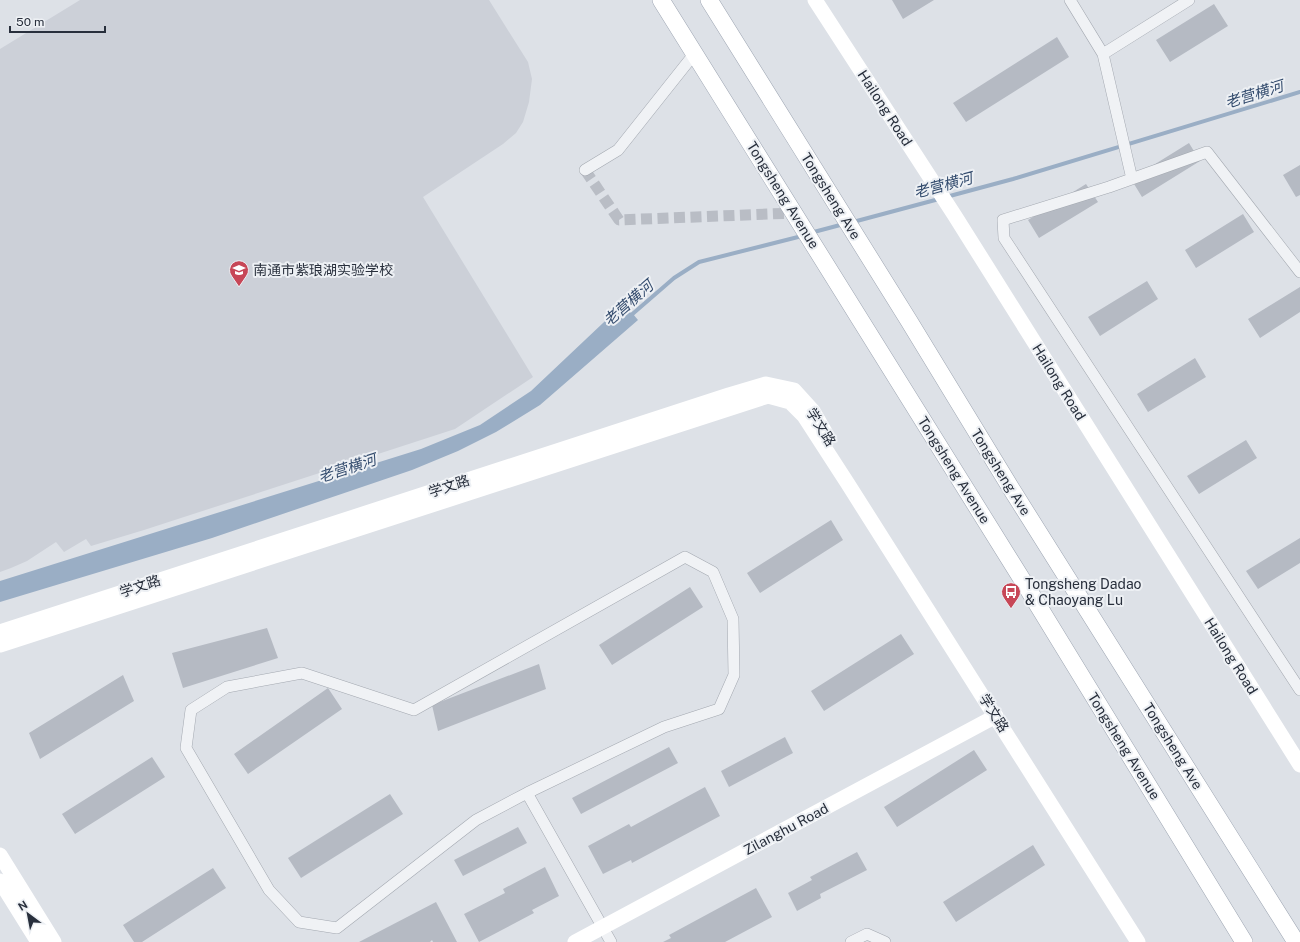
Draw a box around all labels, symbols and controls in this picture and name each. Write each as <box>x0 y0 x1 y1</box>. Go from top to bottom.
scale bar <box>10 8 105 34</box>
text: 50 m <box>16 15 44 29</box>
street label: Hailong Road <box>855 67 915 149</box>
water label: 老营横河 <box>1223 76 1288 111</box>
street label: Tongsheng Avenue <box>744 139 822 252</box>
street label: Tongsheng Ave <box>798 150 864 242</box>
water label: 老营横河 <box>912 168 977 201</box>
school or university icon: 南通市紫琅湖实验学校 <box>228 259 250 287</box>
place label: 南通市紫琅湖实验学校 <box>253 262 393 278</box>
water label: 老营横河 <box>600 275 658 329</box>
street label: Hailong Road <box>1029 341 1089 423</box>
street label: 学文路 <box>803 405 839 449</box>
street label: Tongsheng Avenue <box>915 414 993 527</box>
street label: Tongsheng Ave <box>968 426 1034 518</box>
water label: 老营横河 <box>316 450 381 485</box>
street label: 学文路 <box>427 472 471 500</box>
street label: 学文路 <box>118 572 162 600</box>
place label: Tongsheng Dadao & Chaoyang Lu <box>1025 576 1142 608</box>
bus stop icon: Tongsheng Dadao & Chaoyang Lu <box>1000 581 1022 609</box>
street label: Hailong Road <box>1201 615 1261 697</box>
street label: Tongsheng Avenue <box>1085 690 1163 803</box>
street label: 学文路 <box>976 691 1012 735</box>
street label: Tongsheng Ave <box>1140 700 1206 792</box>
street label: Zilanghu Road <box>741 800 831 858</box>
north arrow <box>8 894 48 934</box>
text: N <box>16 898 30 913</box>

